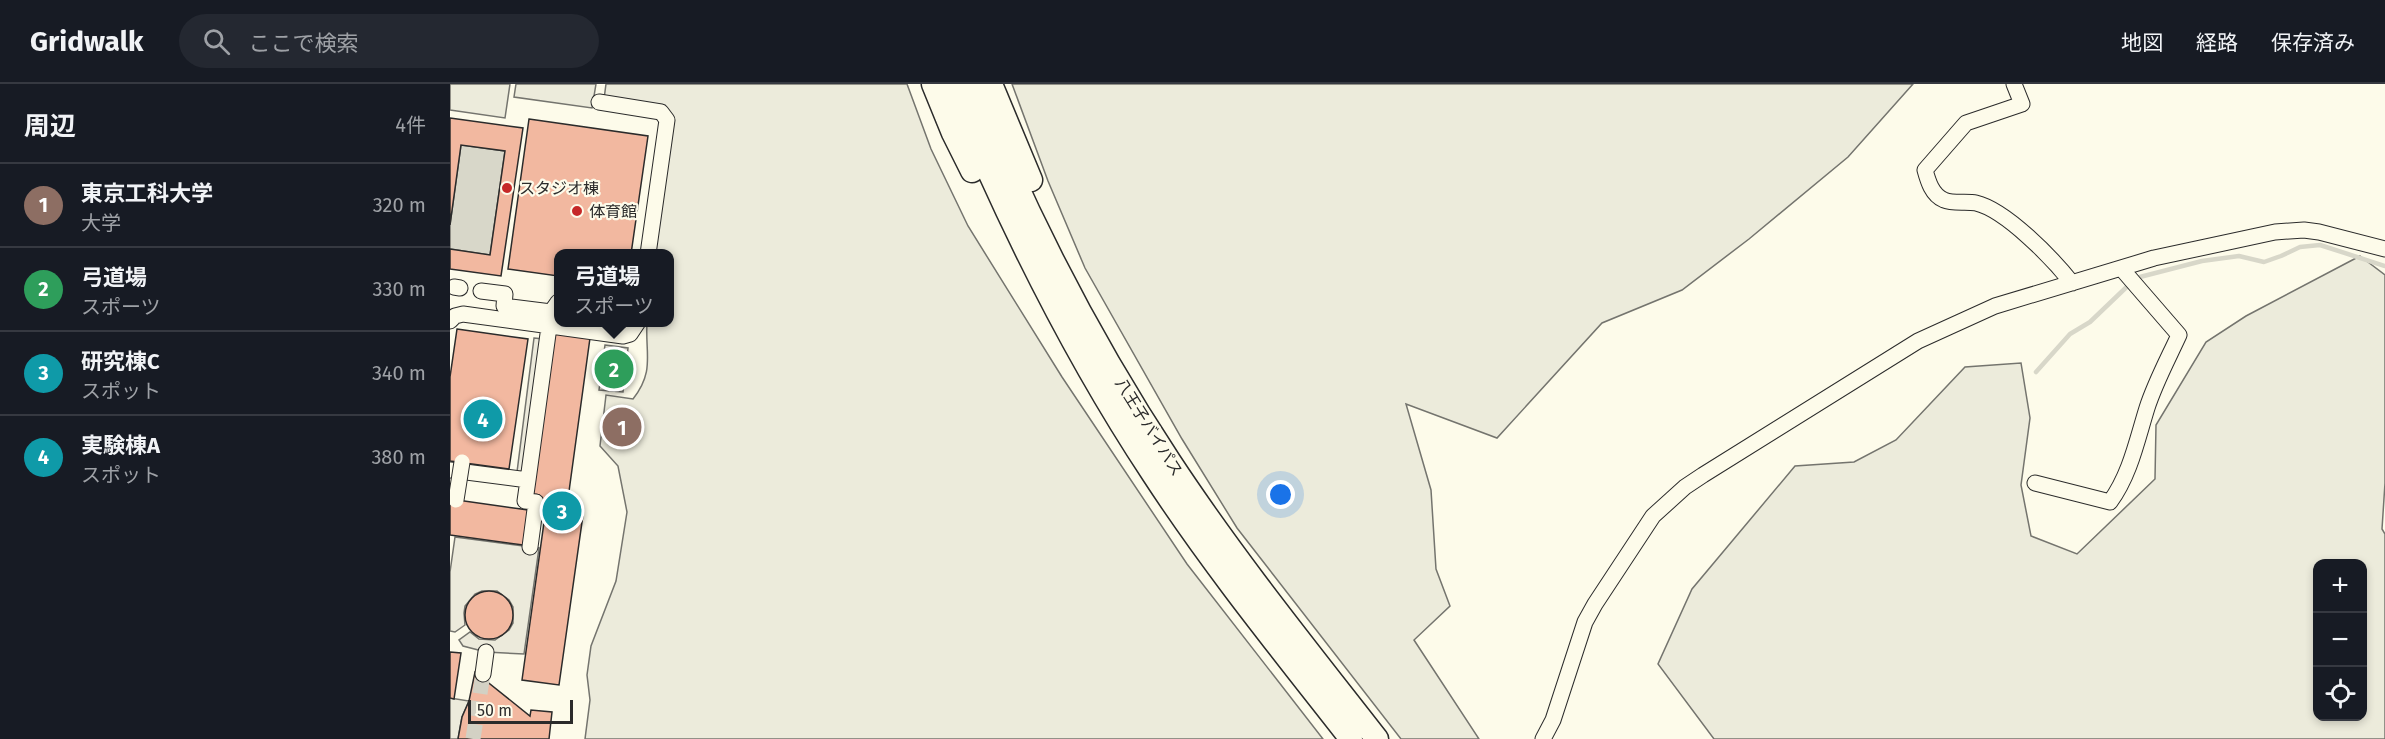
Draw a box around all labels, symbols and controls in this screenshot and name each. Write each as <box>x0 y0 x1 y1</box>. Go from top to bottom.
search box <box>179 14 599 68</box>
text: Gridwalk <box>30 25 143 58</box>
icon: search <box>200 25 233 58</box>
text: ここで検索 <box>248 30 358 57</box>
text: 地図 <box>2121 30 2163 56</box>
text: 経路 <box>2196 30 2238 56</box>
text: 保存済み <box>2271 30 2355 56</box>
text: 周辺 <box>24 111 76 142</box>
text: 4件 <box>395 113 426 137</box>
place label: スタジオ棟 <box>519 179 599 198</box>
text: 東京工科大学 <box>81 180 213 207</box>
marker: スタジオ棟 <box>500 181 514 195</box>
text: 1 <box>39 193 48 217</box>
text: 320 m <box>373 193 426 217</box>
place label: 体育館 <box>589 202 637 221</box>
marker: 体育館 <box>570 204 584 218</box>
text: 大学 <box>81 211 121 235</box>
popup <box>554 249 674 327</box>
text: 弓道場 <box>574 263 640 290</box>
text: 弓道場 <box>81 264 147 291</box>
text: 2 <box>38 277 49 301</box>
text: 330 m <box>372 277 426 301</box>
text: スポーツ <box>574 294 654 318</box>
text: スポーツ <box>81 295 161 319</box>
pin: 2 <box>594 346 634 392</box>
text: 研究棟C <box>81 348 160 375</box>
text: 3 <box>38 361 49 385</box>
text: 340 m <box>372 361 426 385</box>
street label: 八王子バイパス <box>1111 375 1187 479</box>
text: スポット <box>81 379 161 403</box>
pin: 4 <box>464 396 502 442</box>
pin: 1 <box>602 404 642 450</box>
text: 実験棟A <box>81 432 160 459</box>
text: 4 <box>38 445 49 469</box>
text: 380 m <box>371 445 426 469</box>
text: スポット <box>81 463 161 487</box>
your location <box>1266 480 1295 509</box>
pin: 3 <box>542 488 582 534</box>
map controls <box>2313 559 2367 721</box>
button: + <box>2313 559 2367 613</box>
button: − <box>2313 613 2367 667</box>
button: locate <box>2313 667 2367 721</box>
scale bar <box>468 697 573 724</box>
text: 50 m <box>477 701 512 720</box>

